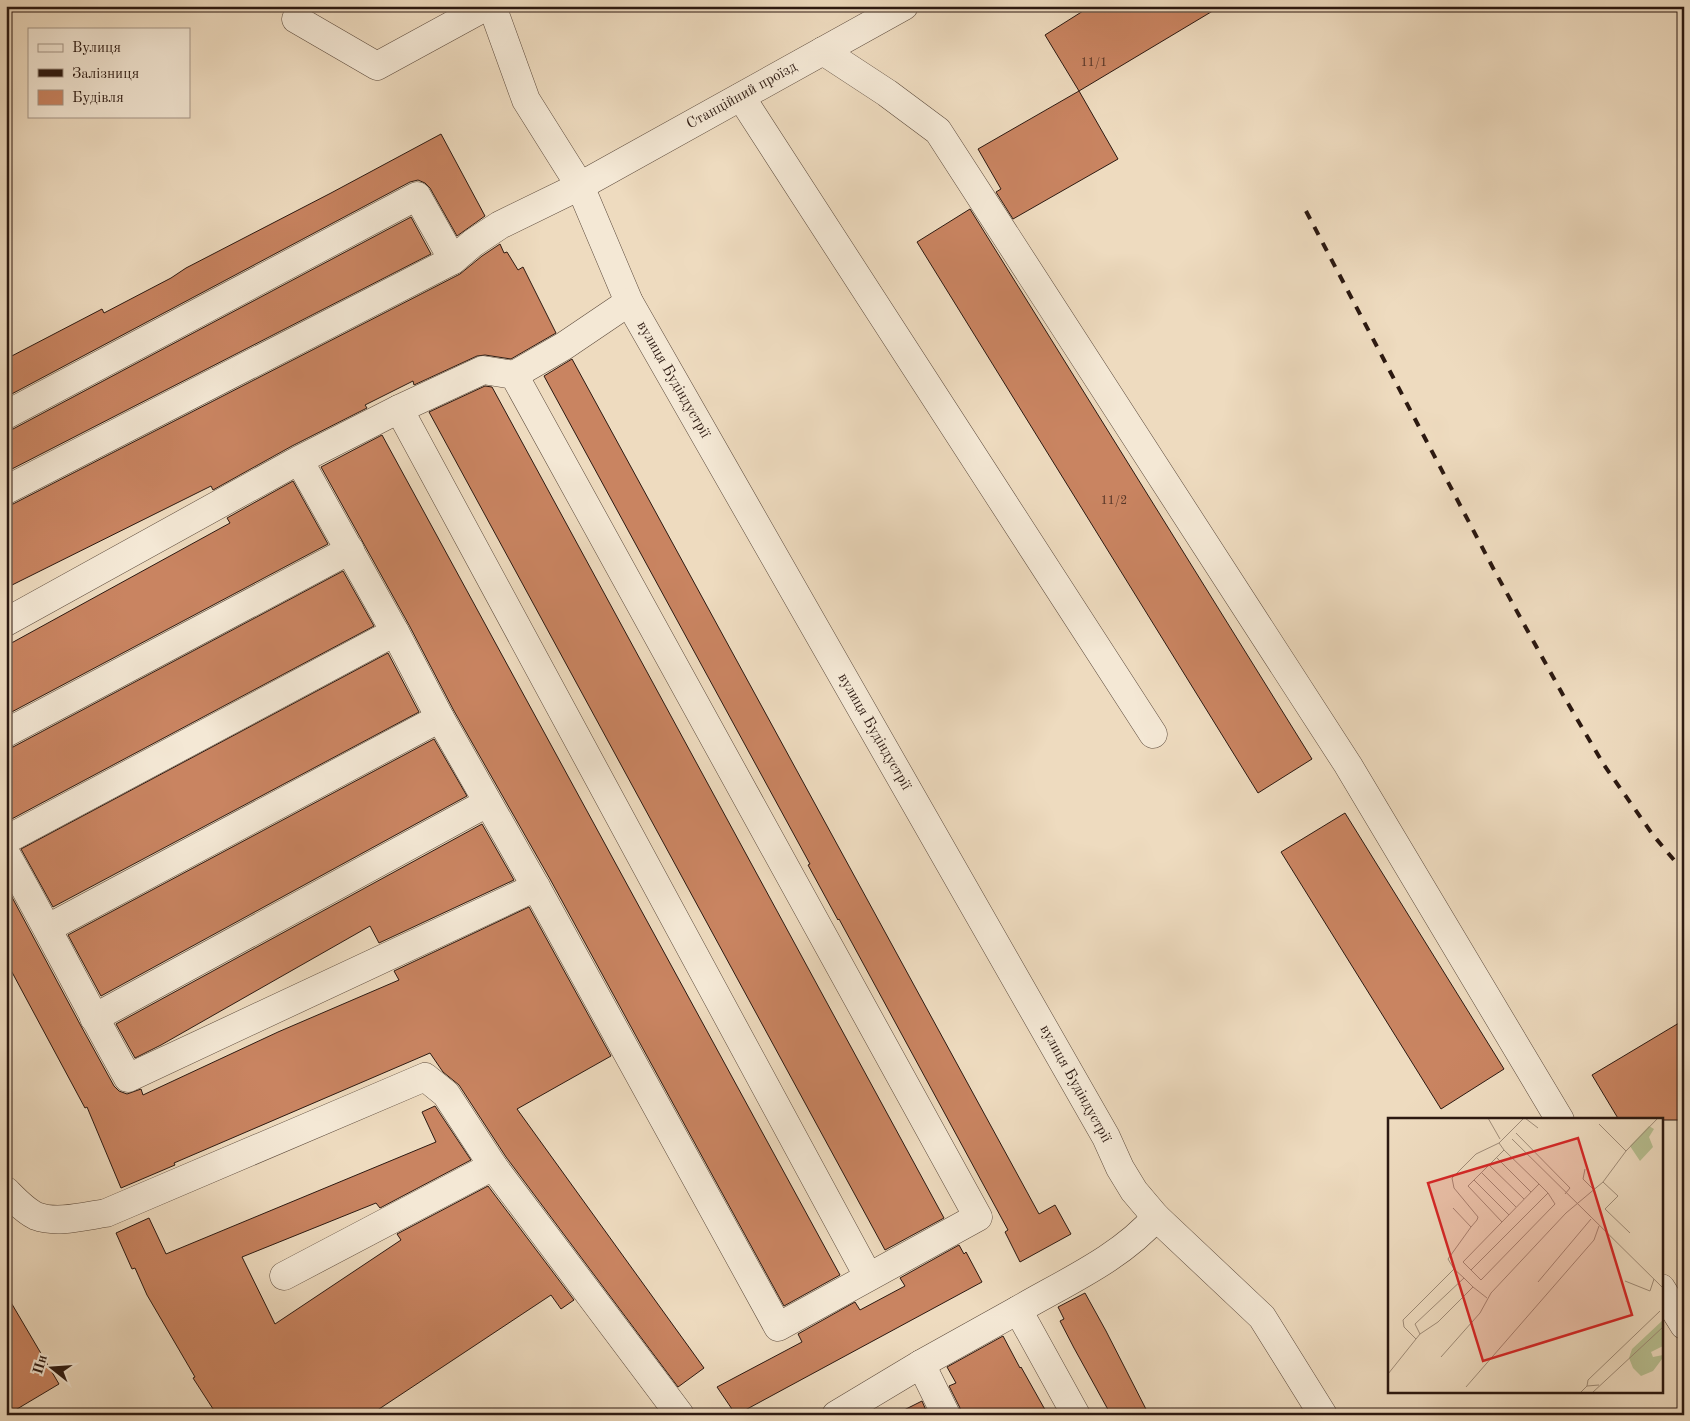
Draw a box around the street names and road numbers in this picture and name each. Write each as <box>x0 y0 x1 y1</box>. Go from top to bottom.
street label: Станційний проїзд <box>684 59 800 132</box>
street label: вулиця Будіндустрії <box>634 319 713 442</box>
street label: вулиця Будіндустрії <box>835 671 914 794</box>
street label: вулиця Будіндустрії <box>1036 1023 1114 1146</box>

